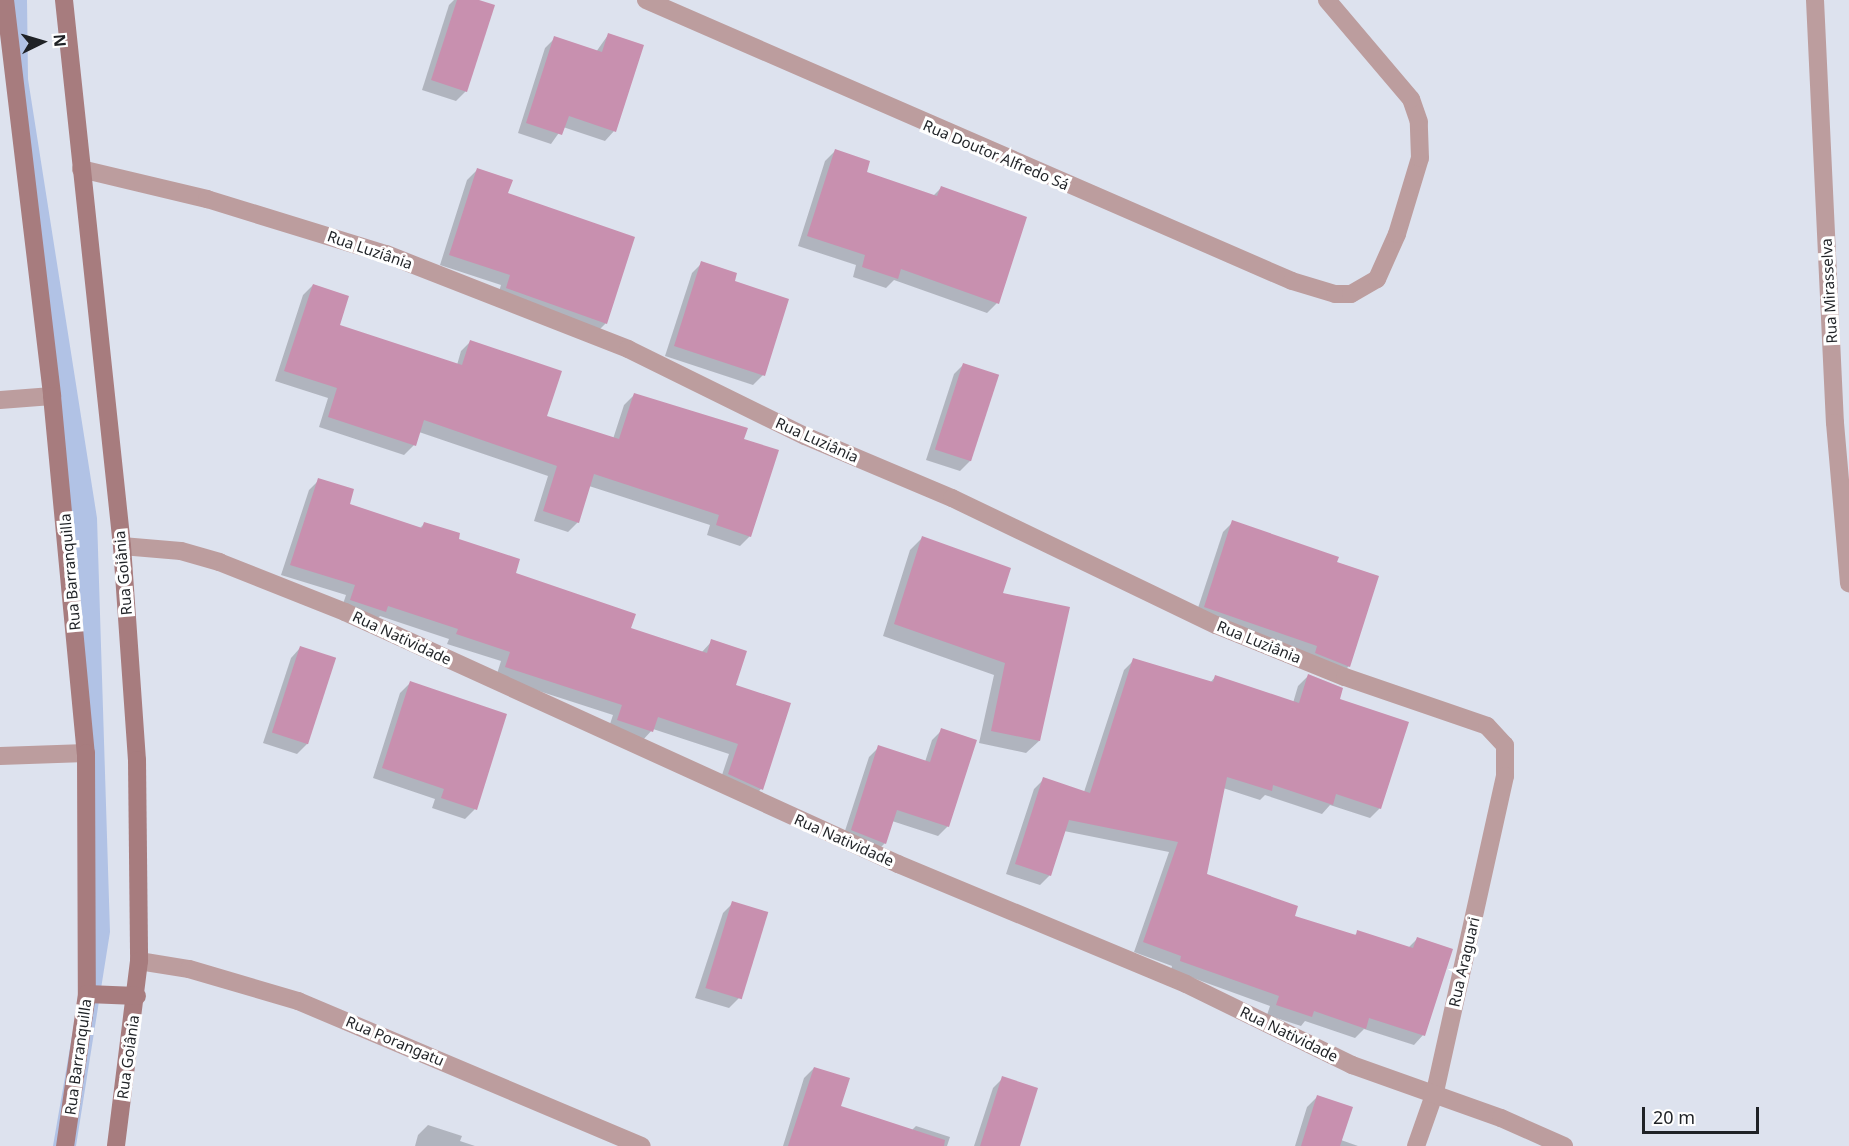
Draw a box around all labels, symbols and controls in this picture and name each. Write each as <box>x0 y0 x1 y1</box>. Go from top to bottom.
north arrow <box>12 12 72 72</box>
text: N <box>48 33 71 48</box>
street label: Rua Doutor Alfredo Sá <box>920 116 1072 194</box>
street label: Rua Luziânia <box>325 227 415 273</box>
street label: Rua Mirasselva <box>1817 238 1841 344</box>
street label: Rua Luziânia <box>773 414 861 466</box>
street label: Rua Barranquilla <box>56 513 84 631</box>
street label: Rua Goiânia <box>110 530 136 616</box>
street label: Rua Natividade <box>350 607 454 669</box>
street label: Rua Luziânia <box>1214 617 1304 667</box>
street label: Rua Natividade <box>792 810 896 870</box>
street label: Rua Araguari <box>1445 915 1483 1009</box>
street label: Rua Barranquilla <box>61 998 95 1116</box>
street label: Rua Natividade <box>1237 1002 1341 1066</box>
street label: Rua Porangatu <box>343 1012 447 1070</box>
street label: Rua Goiânia <box>113 1014 143 1100</box>
scale bar <box>1645 1095 1762 1133</box>
text: 20 m <box>1653 1105 1695 1129</box>

